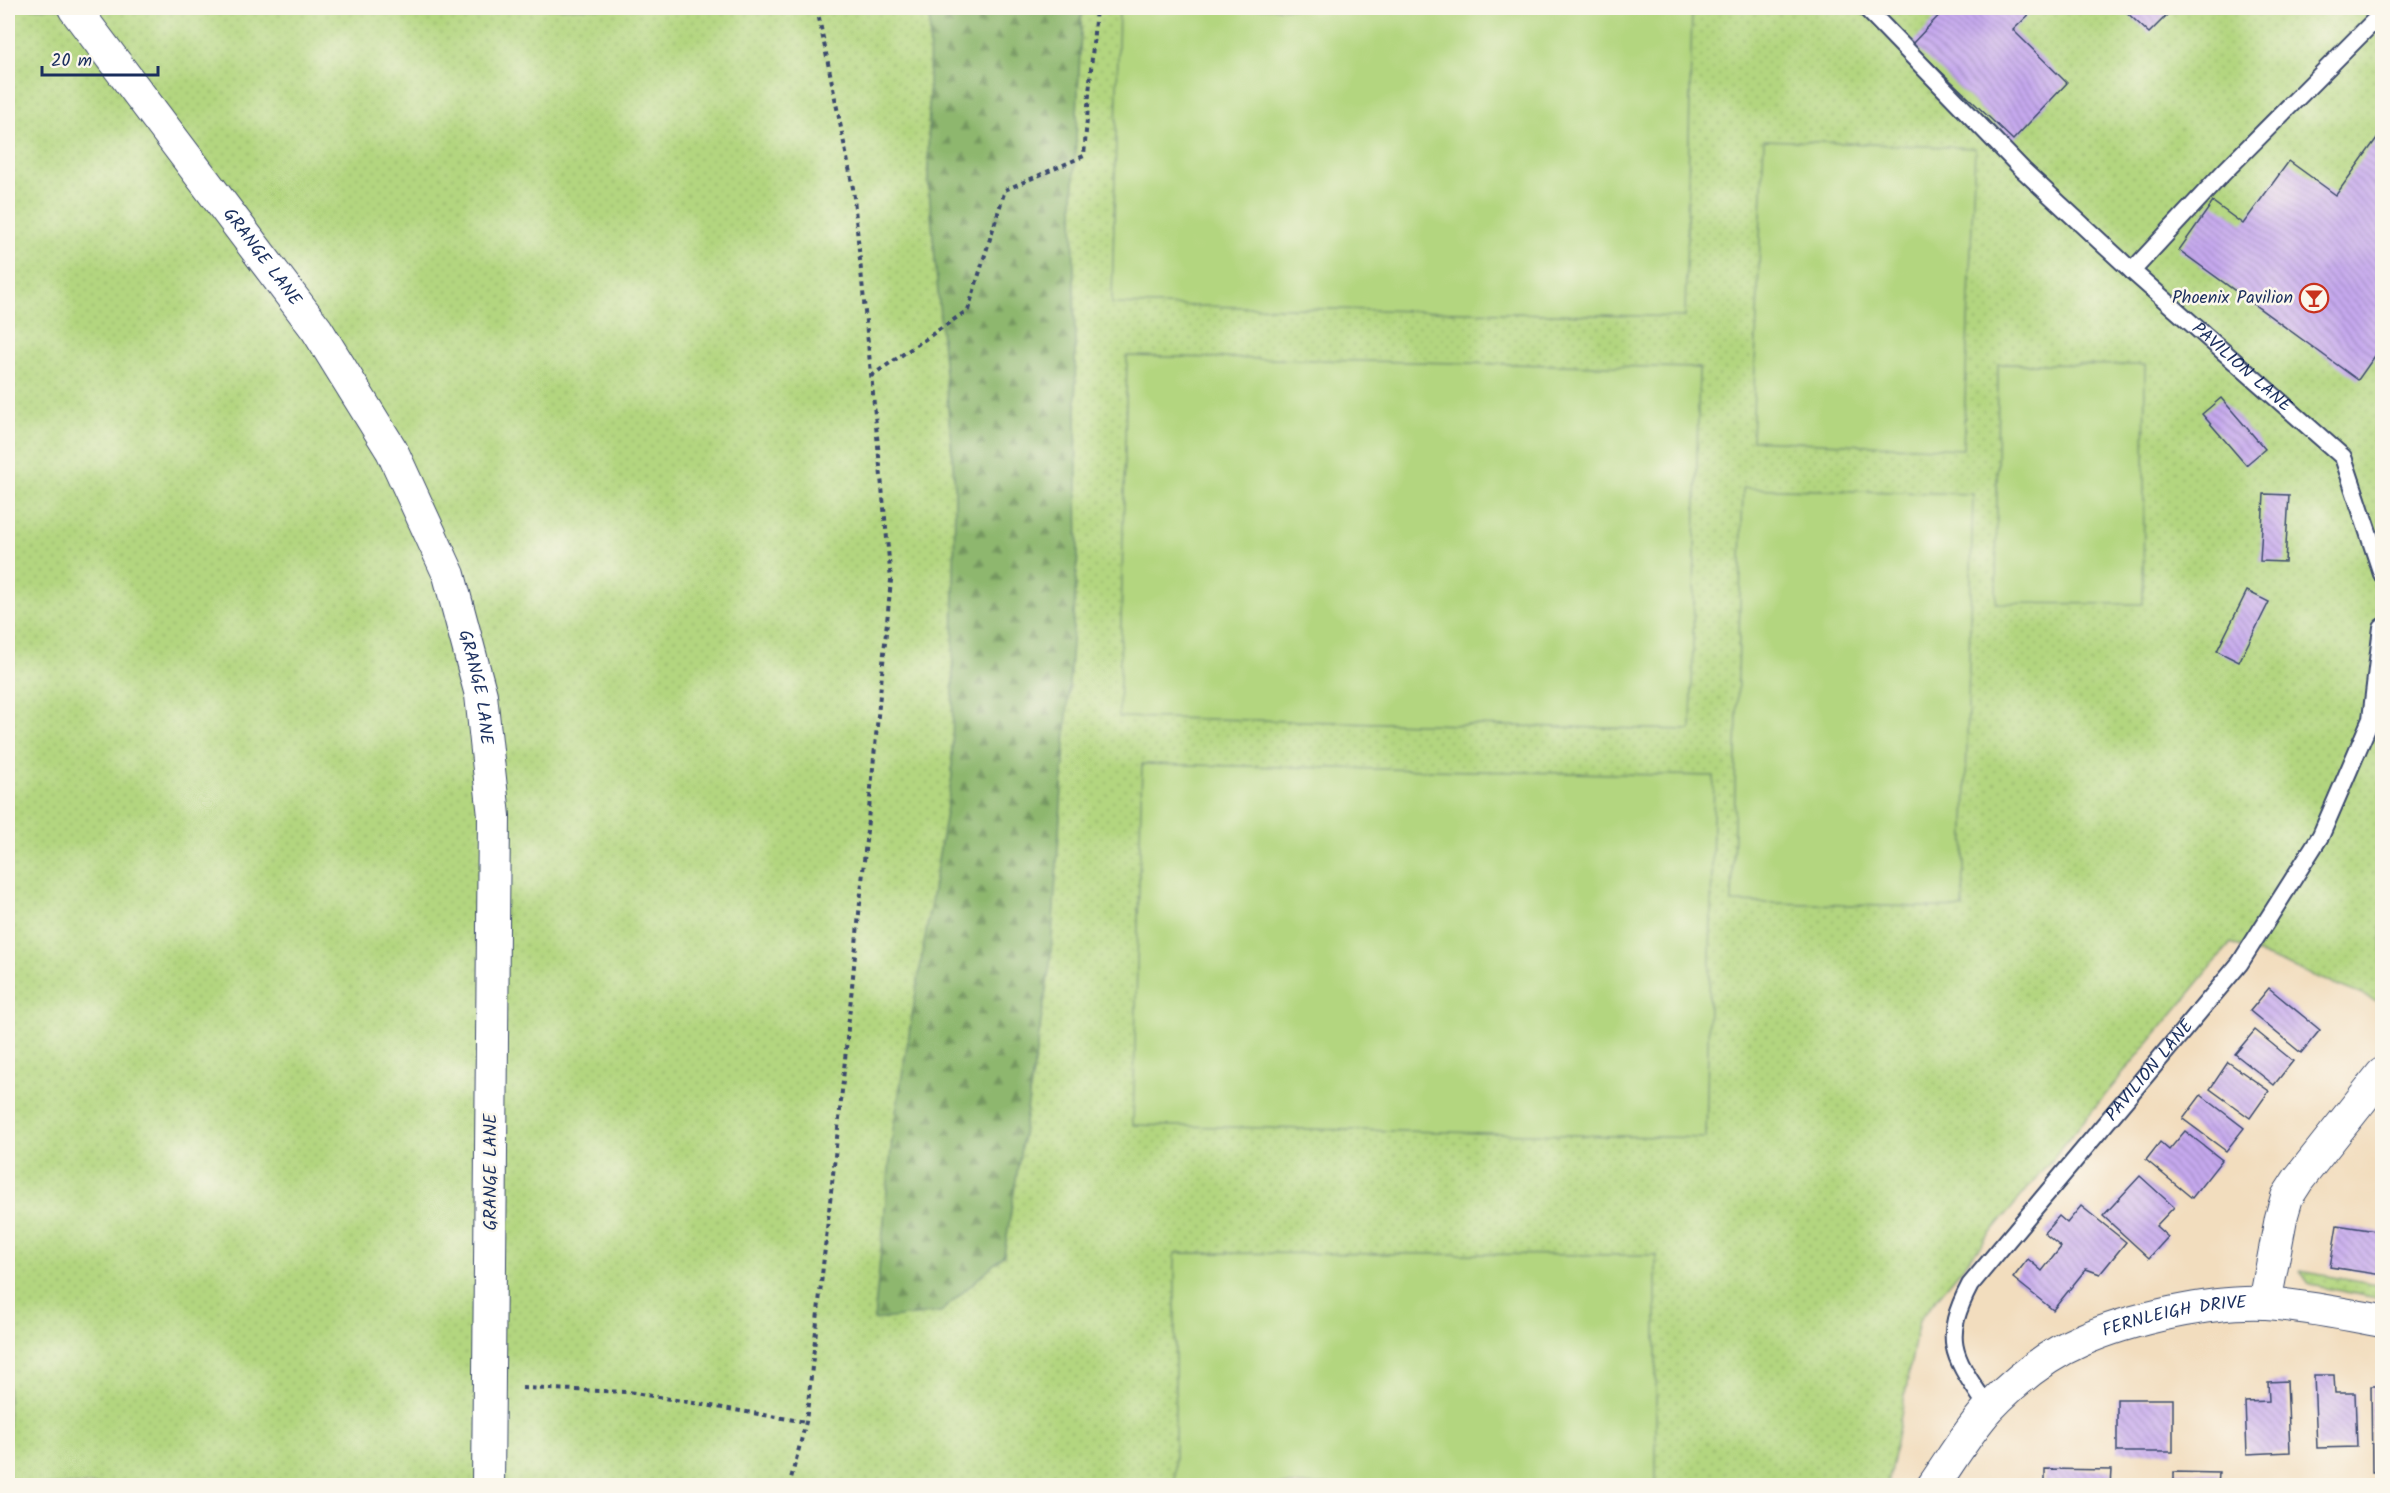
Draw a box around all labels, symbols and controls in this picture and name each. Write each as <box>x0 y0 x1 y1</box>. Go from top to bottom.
scale bar <box>42 39 158 77</box>
text: 20 m <box>51 47 92 76</box>
street label: GRANGE LANE <box>215 202 309 313</box>
bar icon: Phoenix Pavilion <box>2298 282 2330 314</box>
place label: Phoenix Pavilion <box>2172 284 2293 313</box>
street label: PAVILION LANE <box>2185 315 2298 420</box>
street label: GRANGE LANE <box>450 627 501 747</box>
street label: PAVILION LANE <box>2098 1013 2201 1128</box>
street label: GRANGE LANE <box>477 1113 506 1230</box>
street label: FERNLEIGH DRIVE <box>2098 1288 2248 1346</box>

